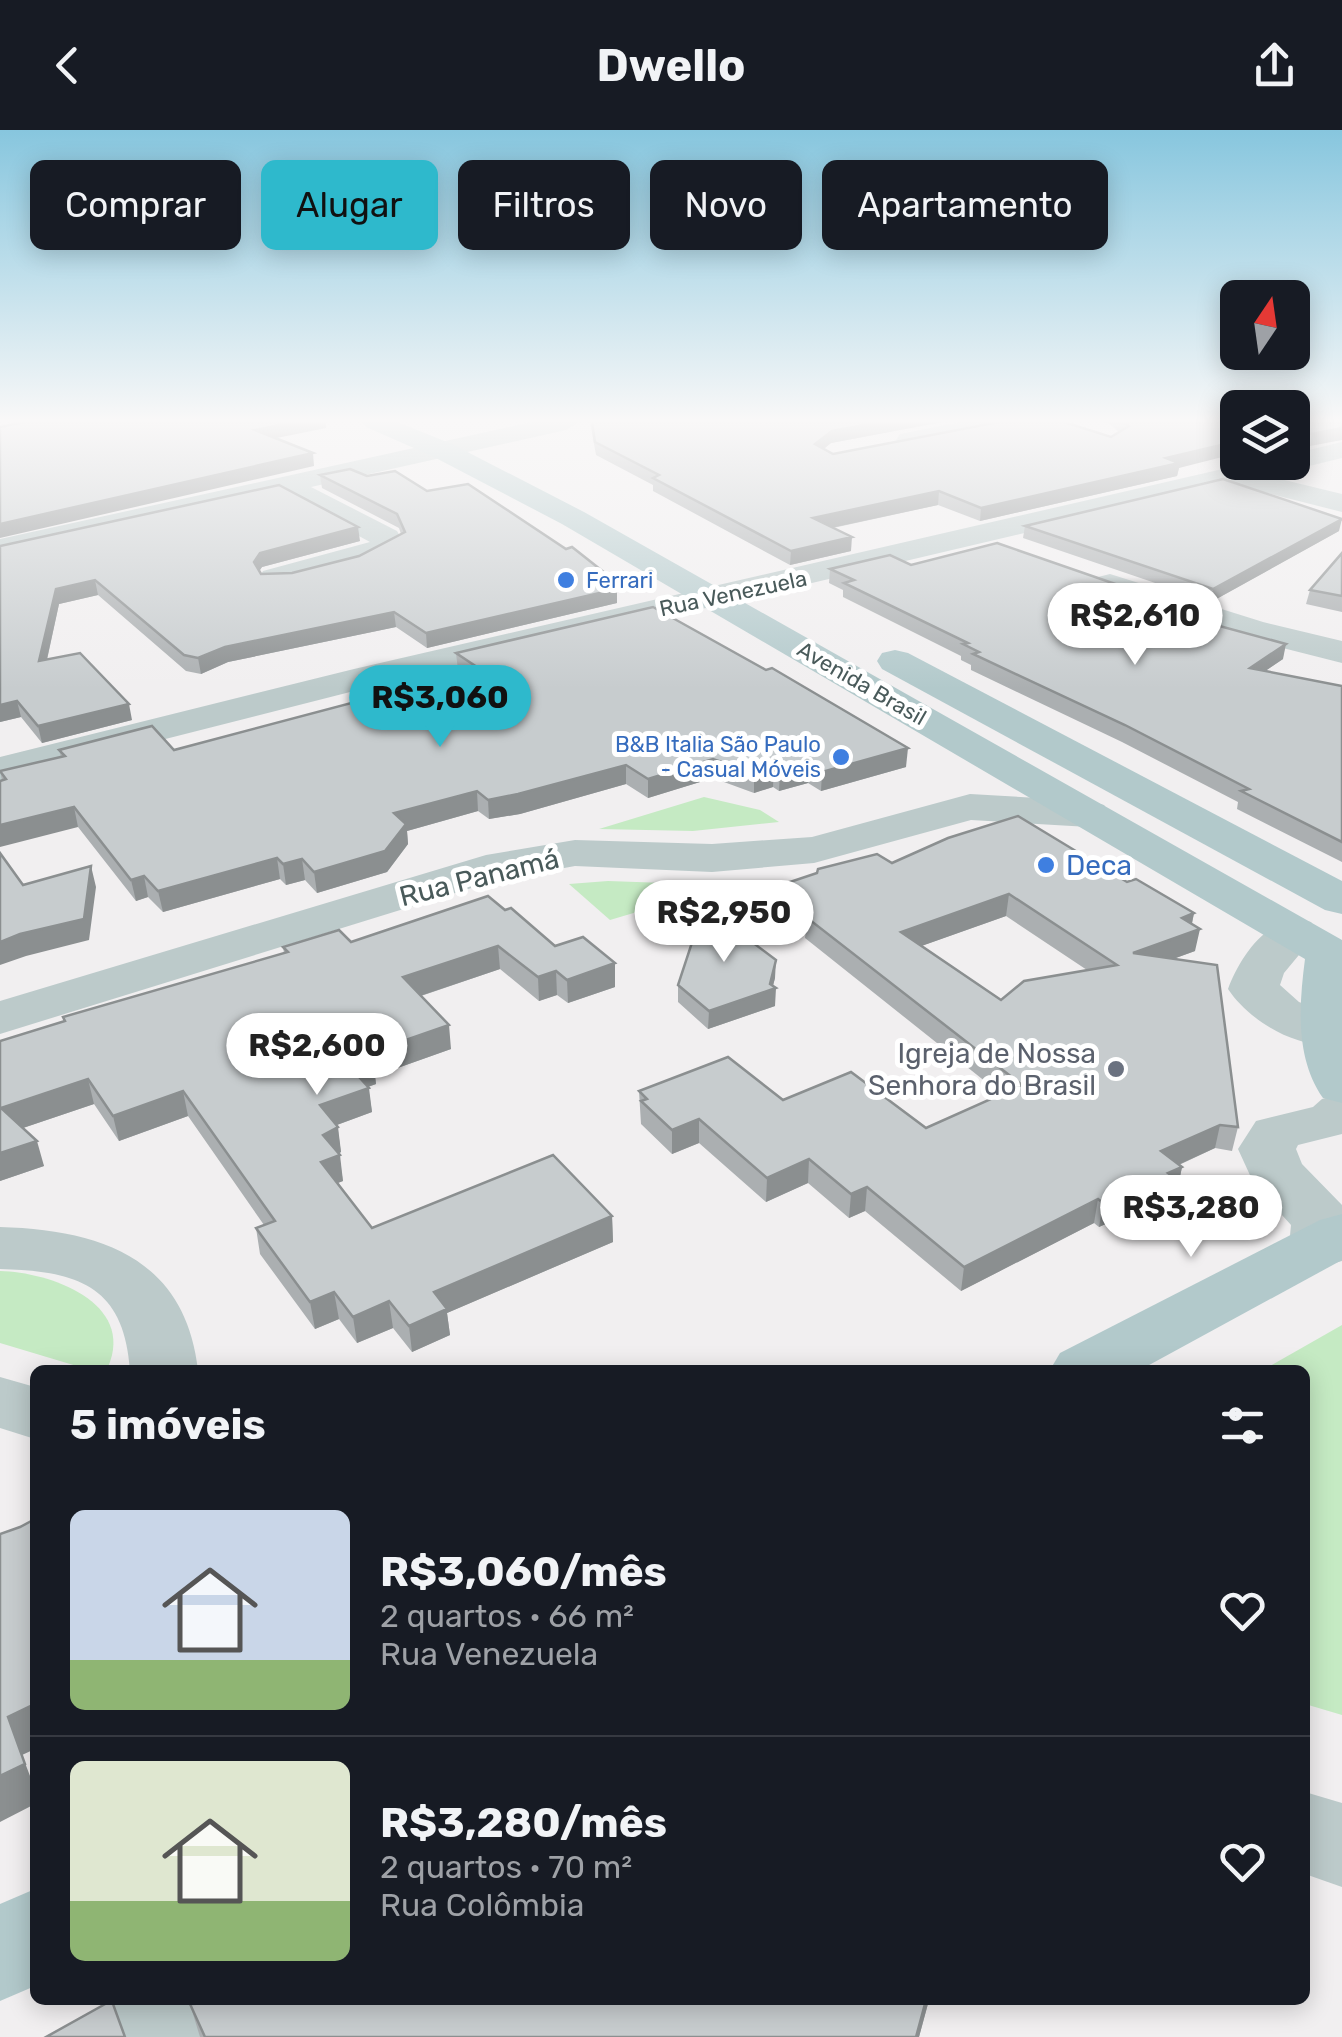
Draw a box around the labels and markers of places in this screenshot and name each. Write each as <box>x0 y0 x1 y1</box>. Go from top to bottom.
place label: Ferrari <box>586 567 653 594</box>
marker: Ferrari <box>555 569 577 591</box>
pin: R$2,610 <box>1043 583 1227 668</box>
pin: R$3,060 <box>348 665 532 750</box>
place label: B&B Italia São Paulo - Casual Móveis <box>615 731 821 783</box>
marker: B&B Italia São Paulo - Casual Móveis <box>830 746 852 768</box>
place label: Deca <box>1066 849 1132 882</box>
marker: Deca <box>1035 854 1057 876</box>
pin: R$2,950 <box>632 880 816 965</box>
pin: R$2,600 <box>225 1013 409 1098</box>
place label: Igreja de Nossa Senhora do Brasil <box>868 1037 1096 1102</box>
marker: Igreja de Nossa Senhora do Brasil <box>1105 1058 1127 1080</box>
pin: R$3,280 <box>1099 1175 1283 1260</box>

